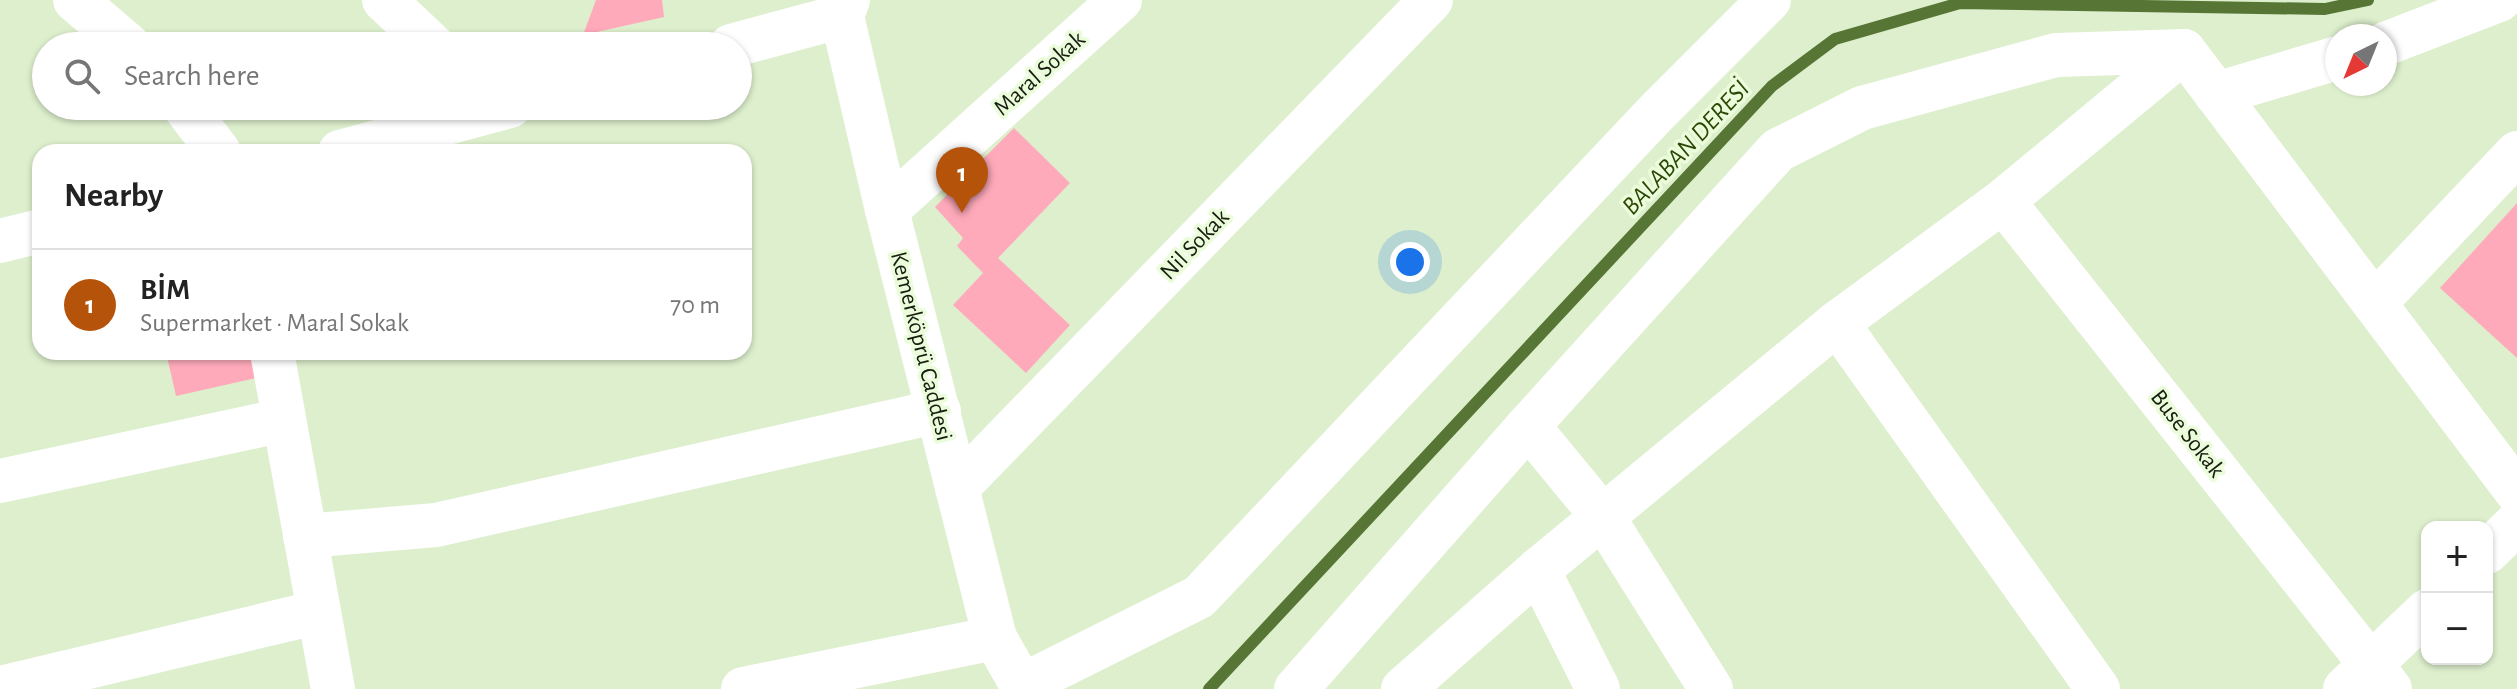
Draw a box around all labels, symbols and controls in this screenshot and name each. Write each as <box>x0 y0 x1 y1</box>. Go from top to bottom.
north arrow <box>2325 24 2397 96</box>
street label: Maral Sokak <box>990 27 1090 121</box>
search box <box>32 32 752 120</box>
icon: search <box>60 54 104 98</box>
text: Search here <box>124 61 260 91</box>
water label: BALABAN DERESİ <box>1617 75 1754 220</box>
pin: 1 <box>936 147 988 213</box>
text: Nearby <box>64 179 163 213</box>
street label: Nil Sokak <box>1156 205 1234 284</box>
your location <box>1390 242 1430 282</box>
street label: Kemerköprü Caddesi <box>886 249 956 443</box>
text: BİM <box>140 275 190 305</box>
text: 1 <box>85 292 95 318</box>
text: 70 m <box>670 292 720 318</box>
text: Supermarket · Maral Sokak <box>140 310 409 336</box>
street label: Buse Sokak <box>2146 385 2229 482</box>
map controls <box>2421 521 2493 665</box>
button: + <box>2421 521 2493 593</box>
button: − <box>2421 593 2493 665</box>

